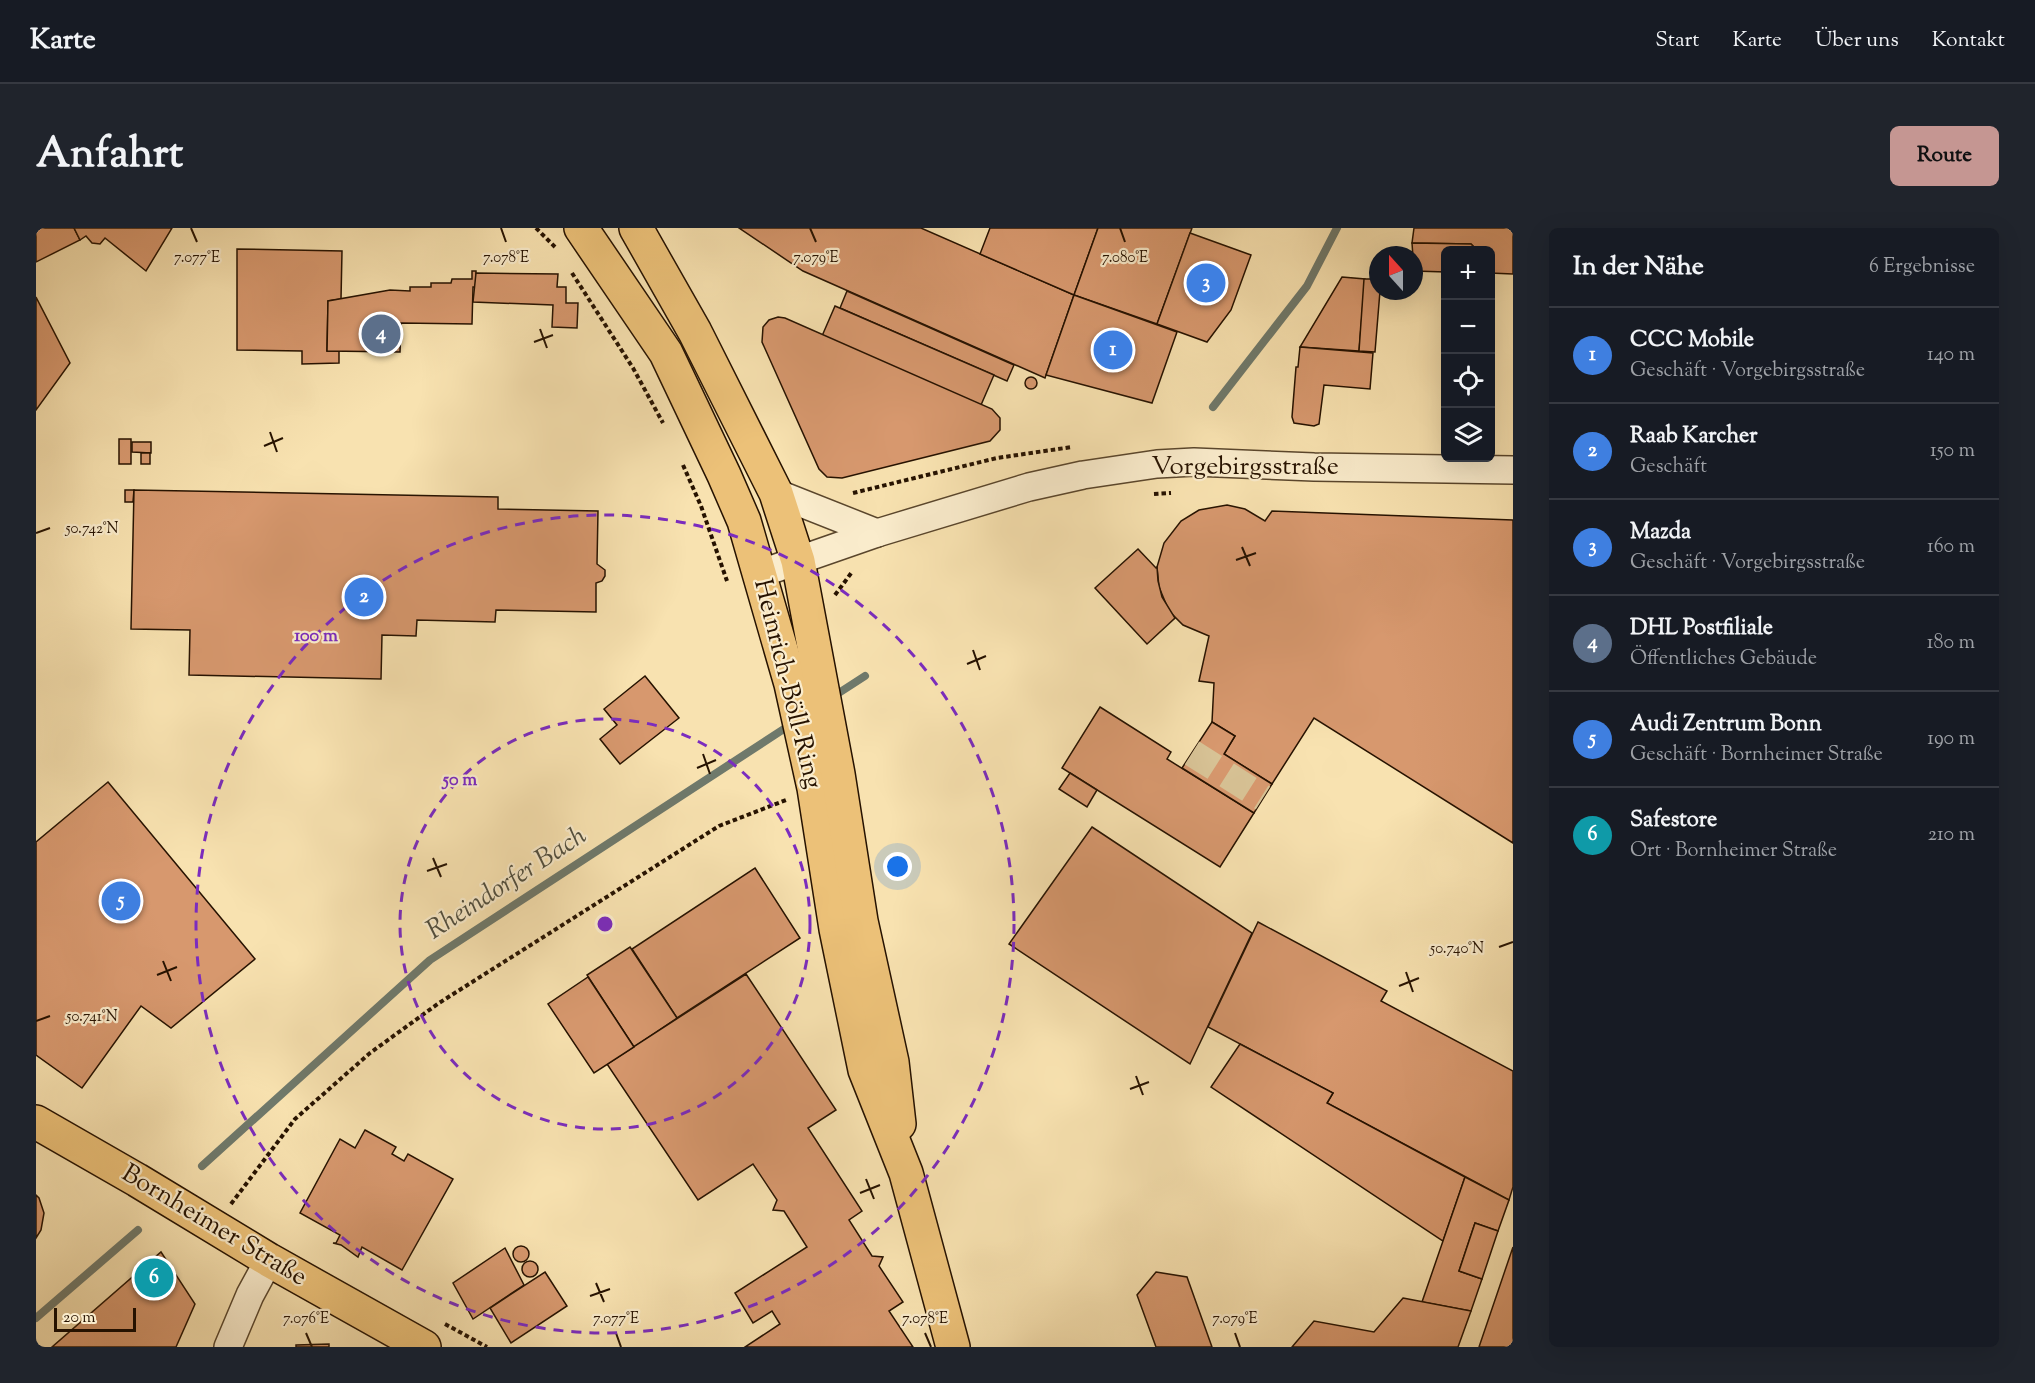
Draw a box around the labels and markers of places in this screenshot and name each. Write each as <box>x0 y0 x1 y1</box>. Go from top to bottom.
pin: 3 <box>1186 260 1226 306</box>
pin: 4 <box>362 312 400 356</box>
pin: 1 <box>1094 328 1132 372</box>
pin: 2 <box>344 574 384 620</box>
pin: 5 <box>102 878 140 924</box>
centre of rings <box>595 914 615 934</box>
pin: 6 <box>134 1256 174 1300</box>

